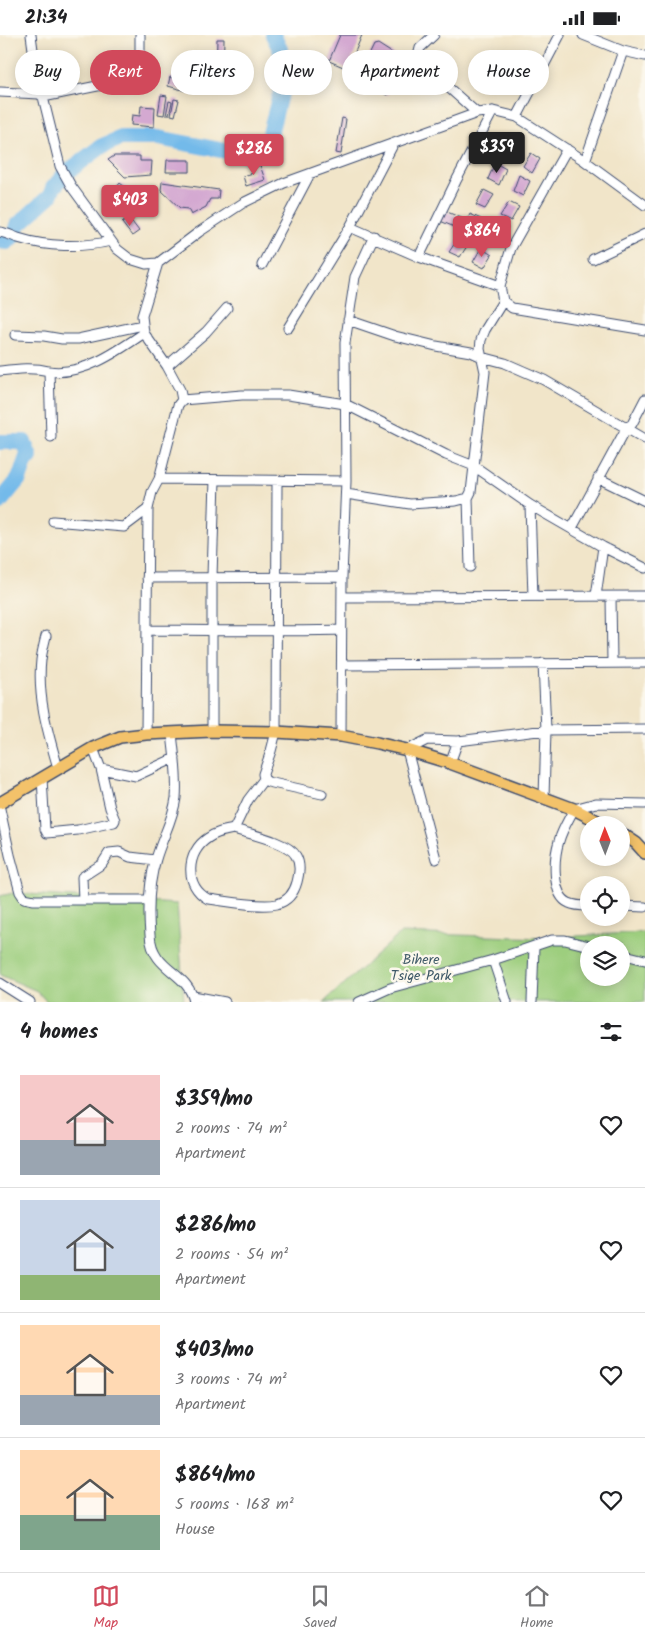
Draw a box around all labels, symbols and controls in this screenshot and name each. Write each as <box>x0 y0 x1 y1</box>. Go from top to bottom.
text: 21:34 <box>25 3 67 33</box>
chip: Buy <box>15 50 80 95</box>
chip: Rent <box>90 50 161 95</box>
chip: Filters <box>171 50 254 95</box>
chip: New <box>264 50 332 95</box>
chip: Apartment <box>342 50 458 95</box>
chip: House <box>468 50 549 95</box>
pin: $359 <box>467 131 527 174</box>
pin: $286 <box>224 133 284 176</box>
text: $359 <box>480 135 514 160</box>
text: $286 <box>236 137 272 162</box>
pin: $403 <box>100 185 160 227</box>
text: $403 <box>112 188 148 213</box>
pin: $864 <box>452 215 512 258</box>
text: $864 <box>464 219 500 244</box>
north arrow <box>580 816 630 866</box>
map controls <box>580 816 630 986</box>
button: locate <box>580 876 630 926</box>
button: layers <box>580 936 630 986</box>
park label: Bihere Tsige Park <box>391 949 452 987</box>
text: 4 homes <box>20 1016 98 1049</box>
icon: filters <box>597 1018 625 1046</box>
text: $359/mo <box>175 1083 253 1116</box>
icon: home <box>60 1095 120 1155</box>
icon: heart <box>597 1111 625 1139</box>
text: 2 rooms · 74 m² <box>175 1116 287 1141</box>
text: Apartment <box>175 1141 246 1166</box>
text: $286/mo <box>175 1209 256 1242</box>
icon: home <box>60 1220 120 1280</box>
icon: heart <box>597 1236 625 1264</box>
text: 2 rooms · 54 m² <box>175 1242 288 1267</box>
text: Apartment <box>175 1267 246 1292</box>
text: $403/mo <box>175 1334 254 1367</box>
icon: home <box>60 1345 120 1405</box>
icon: heart <box>597 1361 625 1389</box>
text: 3 rooms · 74 m² <box>175 1367 287 1392</box>
text: Apartment <box>175 1392 246 1417</box>
text: $864/mo <box>175 1459 255 1492</box>
icon: home <box>60 1470 120 1530</box>
icon: heart <box>597 1486 625 1514</box>
text: 5 rooms · 168 m² <box>175 1492 294 1517</box>
text: House <box>175 1517 215 1542</box>
tab: Map <box>92 1582 120 1634</box>
tab: Saved <box>303 1582 337 1634</box>
tab: Home <box>520 1582 553 1634</box>

